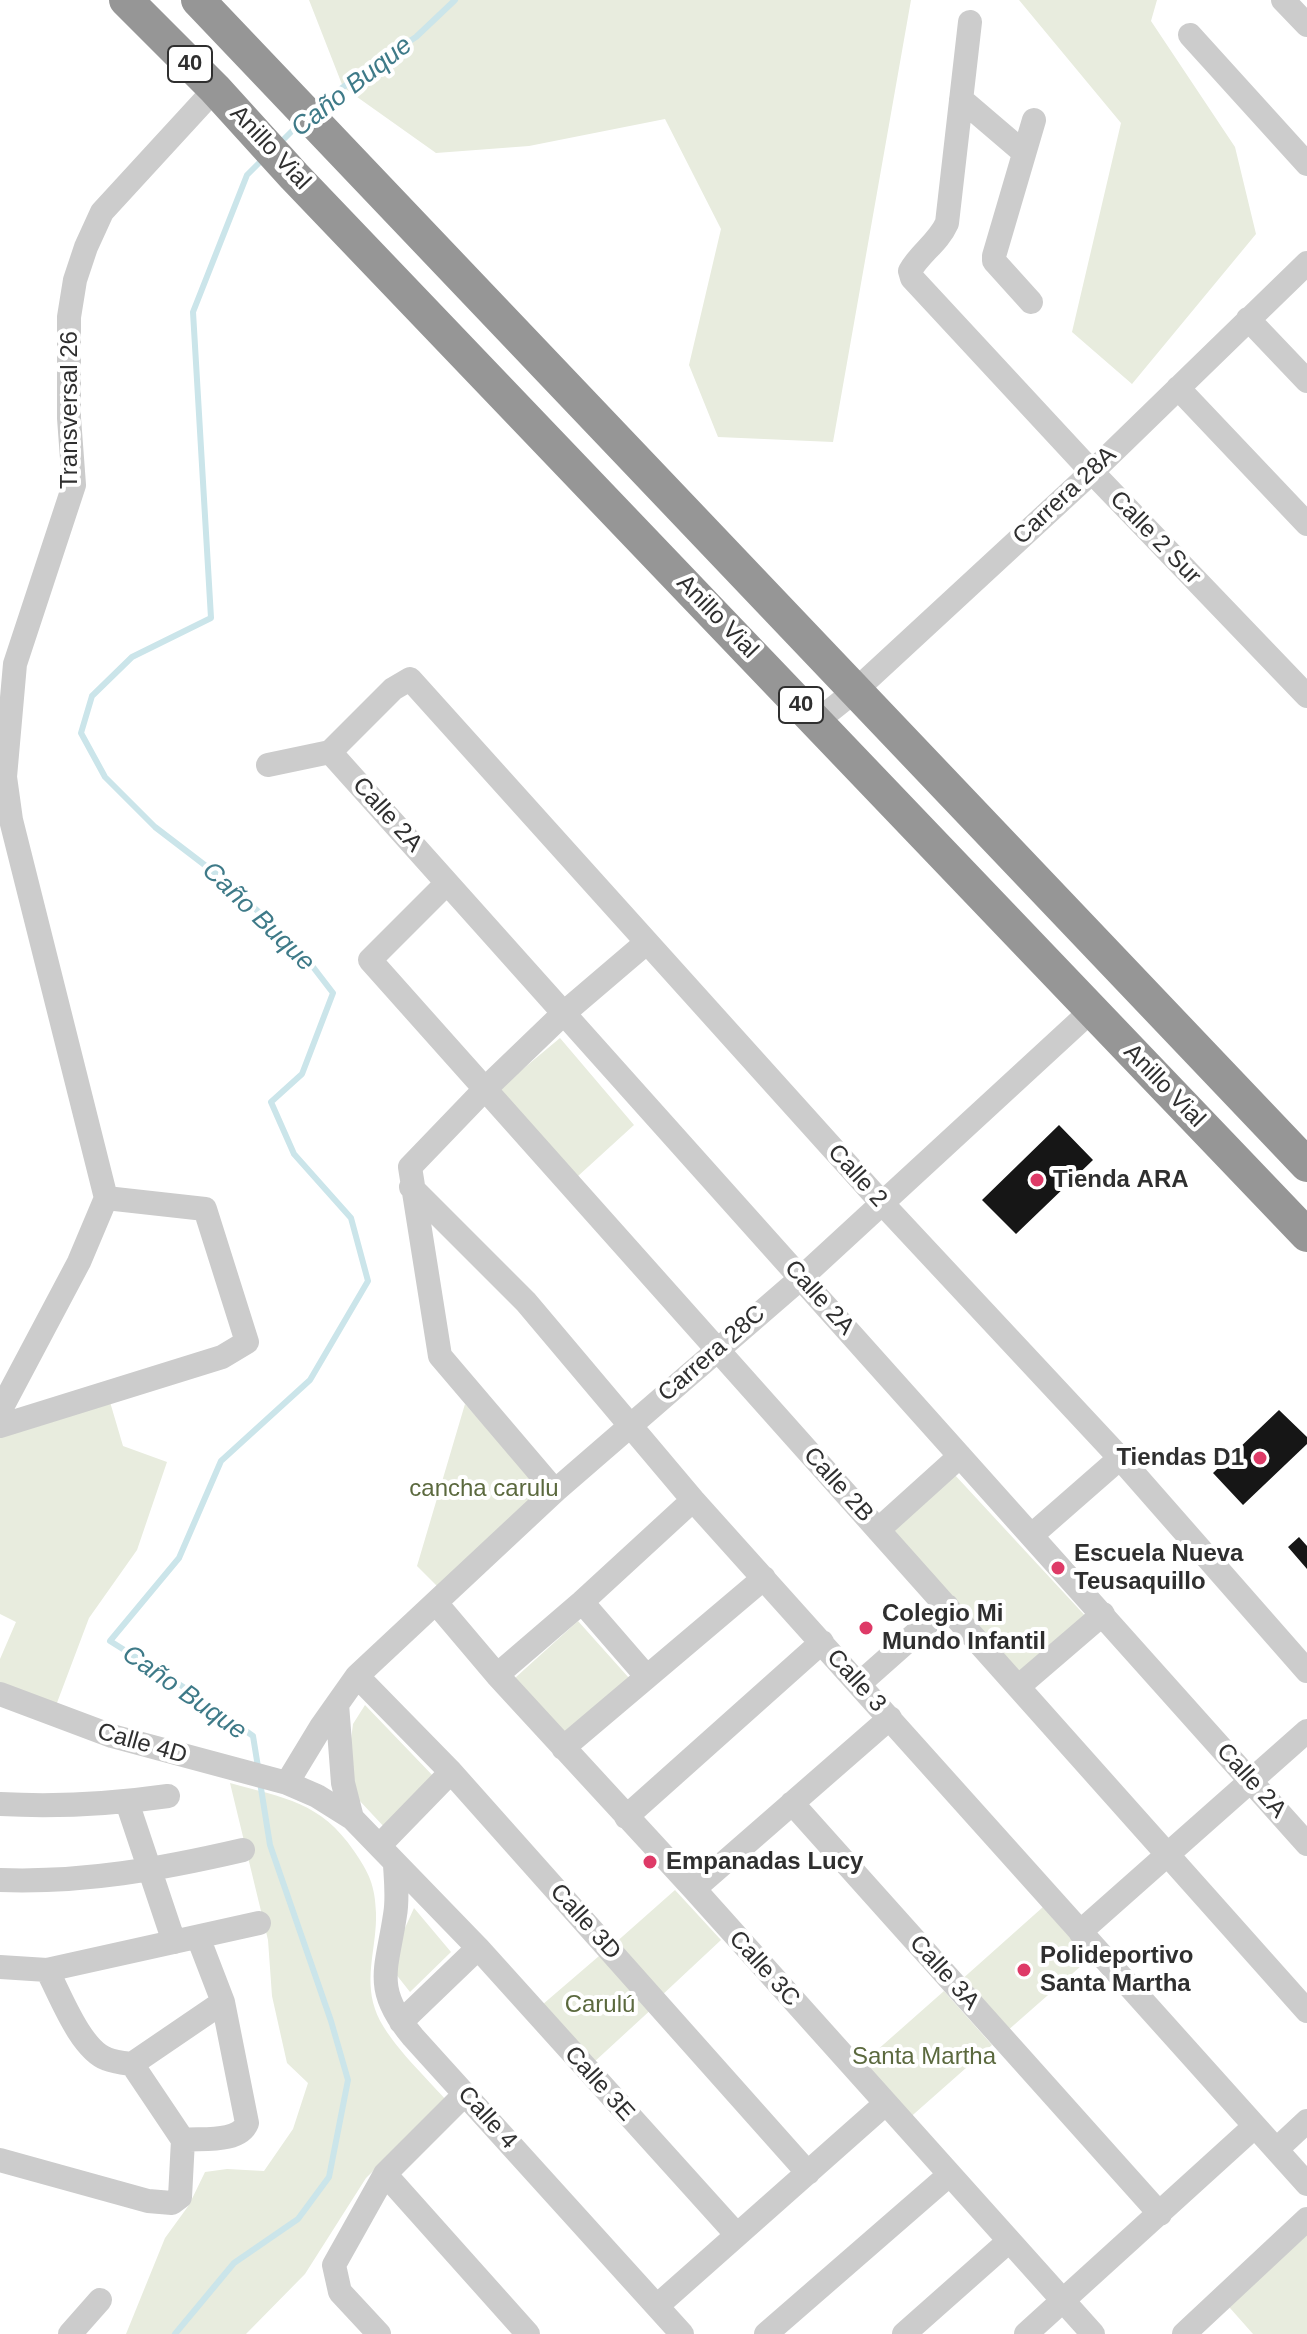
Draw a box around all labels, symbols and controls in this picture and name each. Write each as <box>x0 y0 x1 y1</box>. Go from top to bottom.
water label: Caño Buque <box>285 30 419 144</box>
road number: 40 <box>168 46 212 82</box>
street label: Anillo Vial <box>224 100 316 196</box>
street label: Transversal 26 <box>56 331 84 489</box>
street label: Carrera 28A <box>1007 441 1123 551</box>
street label: Calle 2 Sur <box>1103 485 1207 591</box>
street label: Anillo Vial <box>670 569 764 665</box>
road number: 40 <box>779 687 823 723</box>
street label: Calle 2A <box>346 772 428 858</box>
water label: Caño Buque <box>195 856 321 978</box>
street label: Anillo Vial <box>1117 1038 1211 1134</box>
street label: Calle 2 <box>821 1139 893 1213</box>
place label: Tienda ARA <box>1053 1166 1189 1194</box>
marker: Tienda ARA <box>1028 1171 1046 1189</box>
street label: Calle 2A <box>778 1255 860 1341</box>
street label: Carrera 28C <box>653 1300 771 1408</box>
street label: Calle 2B <box>797 1442 879 1528</box>
place label: Tiendas D1 <box>1116 1444 1244 1472</box>
marker: Tiendas D1 <box>1251 1449 1269 1467</box>
park label: cancha carulu <box>409 1475 559 1503</box>
place label: Escuela Nueva Teusaquillo <box>1074 1540 1243 1596</box>
marker: Escuela Nueva Teusaquillo <box>1049 1559 1067 1577</box>
place label: Colegio Mi Mundo Infantil <box>882 1600 1046 1656</box>
marker: Colegio Mi Mundo Infantil <box>857 1619 875 1637</box>
water label: Caño Buque <box>116 1639 252 1747</box>
street label: Calle 3 <box>820 1644 892 1718</box>
street label: Calle 4D <box>94 1717 190 1771</box>
street label: Calle 2A <box>1210 1738 1292 1824</box>
place label: Empanadas Lucy <box>666 1848 863 1876</box>
marker: Empanadas Lucy <box>641 1853 659 1871</box>
street label: Calle 3D <box>544 1878 626 1966</box>
street label: Calle 3C <box>723 1925 805 2013</box>
street label: Calle 3A <box>903 1930 985 2016</box>
place label: Polideportivo Santa Martha <box>1040 1942 1193 1998</box>
marker: Polideportivo Santa Martha <box>1015 1961 1033 1979</box>
park label: Carulú <box>565 1991 635 2019</box>
street label: Calle 3E <box>558 2041 640 2127</box>
park label: Santa Martha <box>852 2043 996 2071</box>
street label: Calle 4 <box>451 2081 523 2155</box>

